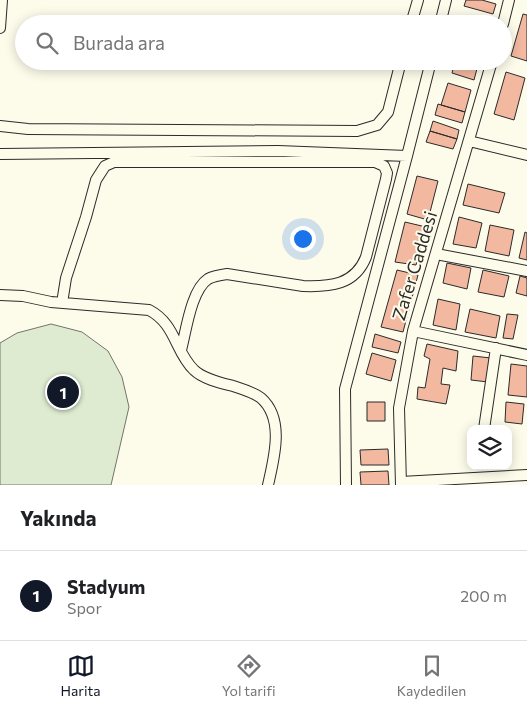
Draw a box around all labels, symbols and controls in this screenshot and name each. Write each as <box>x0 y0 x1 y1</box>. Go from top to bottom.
search box <box>15 15 512 70</box>
icon: search <box>33 29 61 57</box>
text: Burada ara <box>73 31 165 54</box>
street label: Zafer Caddesi <box>387 208 441 323</box>
your location <box>290 226 316 252</box>
pin: 1 <box>47 373 79 411</box>
map controls <box>467 425 512 470</box>
button: layers <box>467 425 512 470</box>
text: Yakında <box>20 505 97 530</box>
text: Stadyum <box>67 575 145 598</box>
text: 1 <box>32 586 40 605</box>
text: 200 m <box>460 586 507 605</box>
text: Spor <box>67 598 102 617</box>
tab: Harita <box>61 652 101 699</box>
tab: Yol tarifi <box>222 652 276 699</box>
tab: Kaydedilen <box>397 652 466 699</box>

